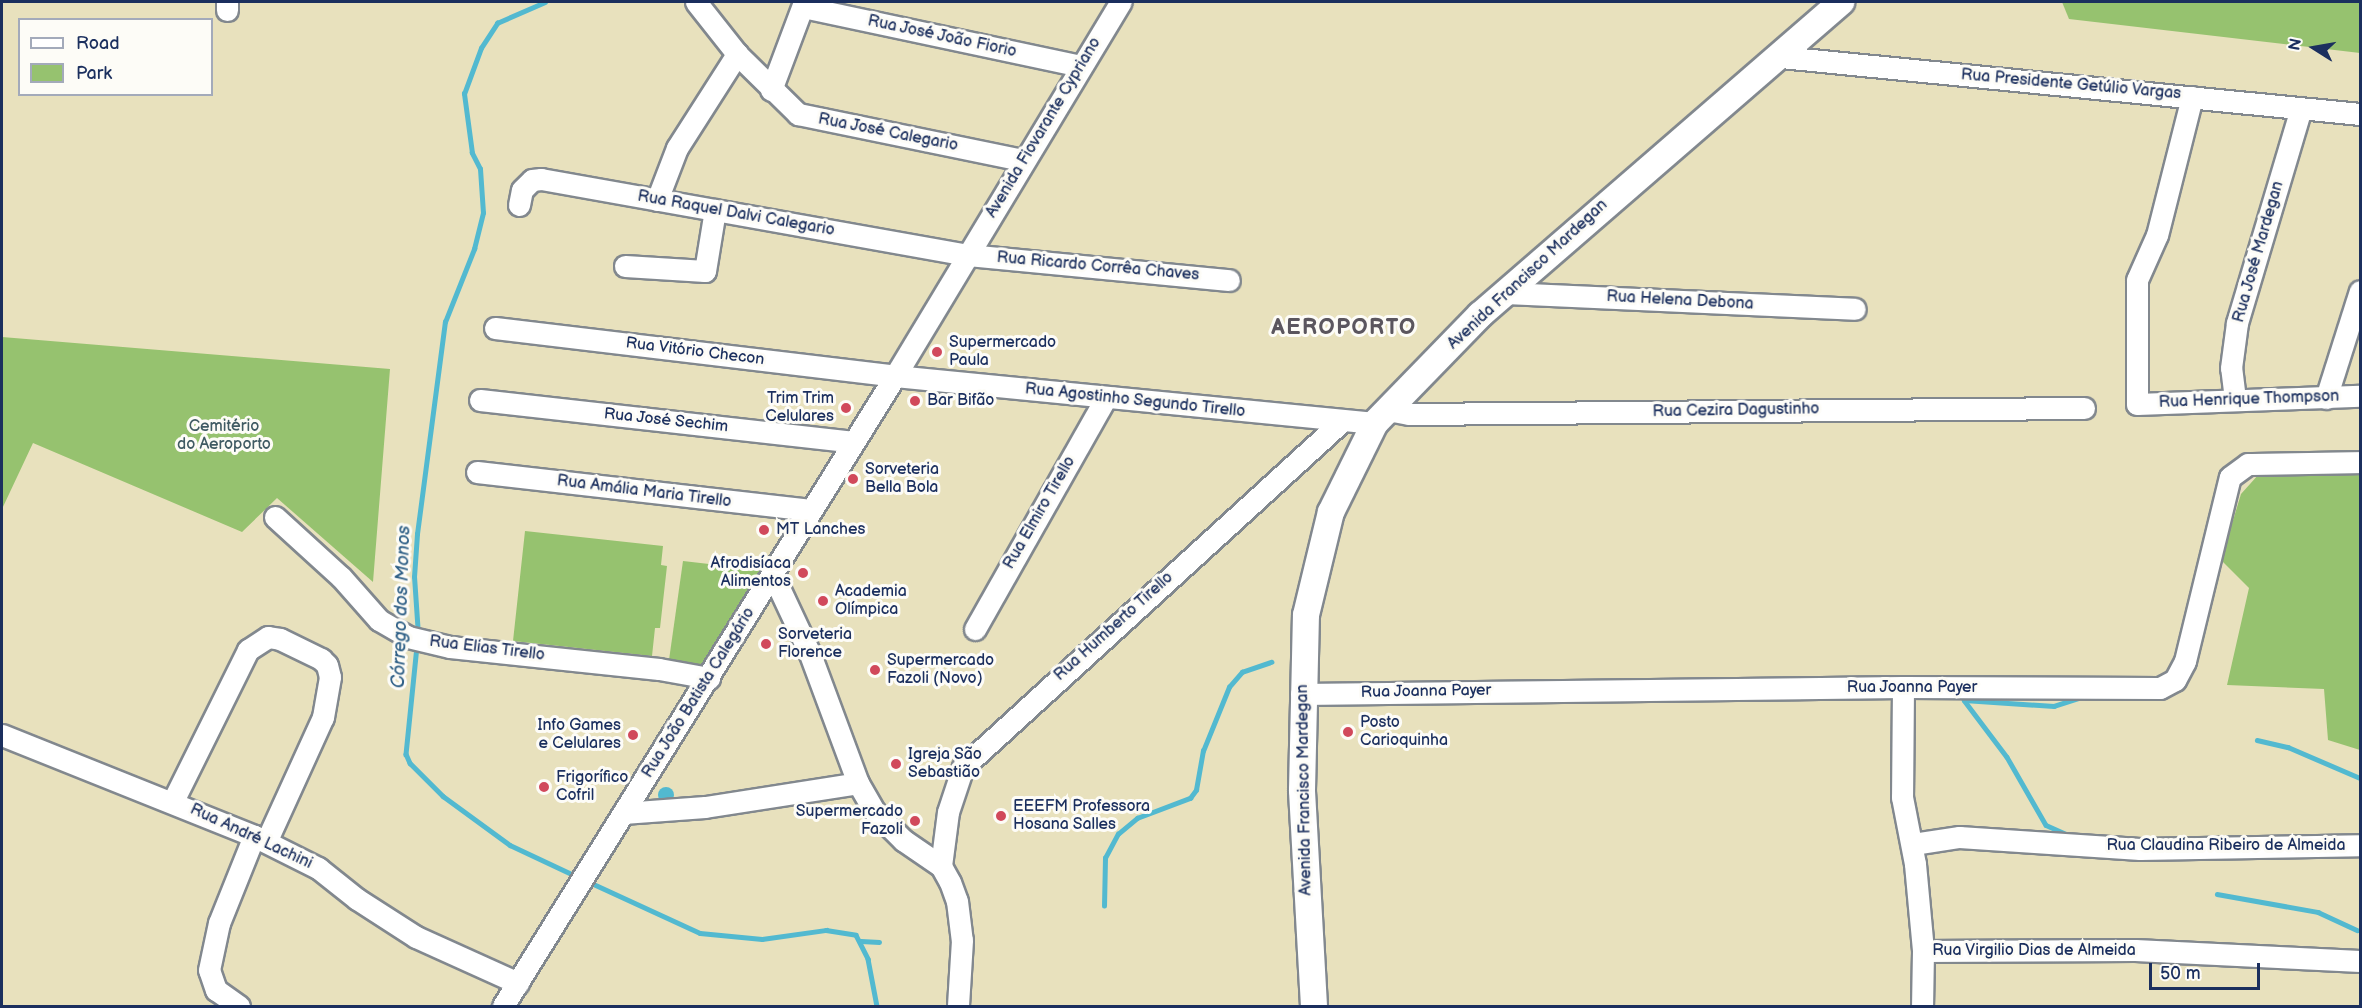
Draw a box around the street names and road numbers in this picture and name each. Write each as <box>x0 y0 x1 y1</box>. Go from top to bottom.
street label: Rua José João Fiorio <box>865 12 1019 62</box>
street label: Avenida Fiovarante Cypriano <box>983 34 1105 222</box>
street label: Rua Presidente Getúlio Vargas <box>1960 66 2182 104</box>
street label: Rua José Calegario <box>816 110 960 156</box>
street label: Rua José Mardegan <box>2230 179 2288 325</box>
street label: Rua Raquel Dalvi Calegario <box>636 187 836 241</box>
street label: Avenida Francisco Mardegan <box>1444 196 1612 354</box>
street label: Rua Ricardo Corrêa Chaves <box>996 249 1200 285</box>
street label: Rua Helena Debona <box>1606 288 1754 314</box>
street label: Rua Vitório Checon <box>624 334 766 370</box>
street label: Rua Agostinho Segundo Tirello <box>1024 380 1246 422</box>
street label: Rua Henrique Thompson <box>2158 387 2340 413</box>
street label: Rua Cezira Dagustinho <box>1652 400 1820 422</box>
street label: Rua José Sechim <box>602 405 730 437</box>
street label: Rua Elmiro Tirello <box>1000 453 1080 573</box>
street label: Rua Amália Maria Tirello <box>556 472 732 512</box>
street label: Rua Humberto Tirello <box>1050 568 1178 686</box>
street label: Rua João Batista Calegário <box>638 604 760 782</box>
street label: Rua Elias Tirello <box>428 632 546 666</box>
street label: Rua Joanna Payer <box>1846 678 1978 698</box>
street label: Rua Joanna Payer <box>1360 681 1492 703</box>
street label: Avenida Francisco Mardegan <box>1294 684 1316 896</box>
street label: Rua André Lachini <box>187 800 315 874</box>
street label: Rua Claudina Ribeiro de Almeida <box>2106 836 2346 856</box>
street label: Rua Virgilio Dias de Almeida <box>1932 941 2136 961</box>

